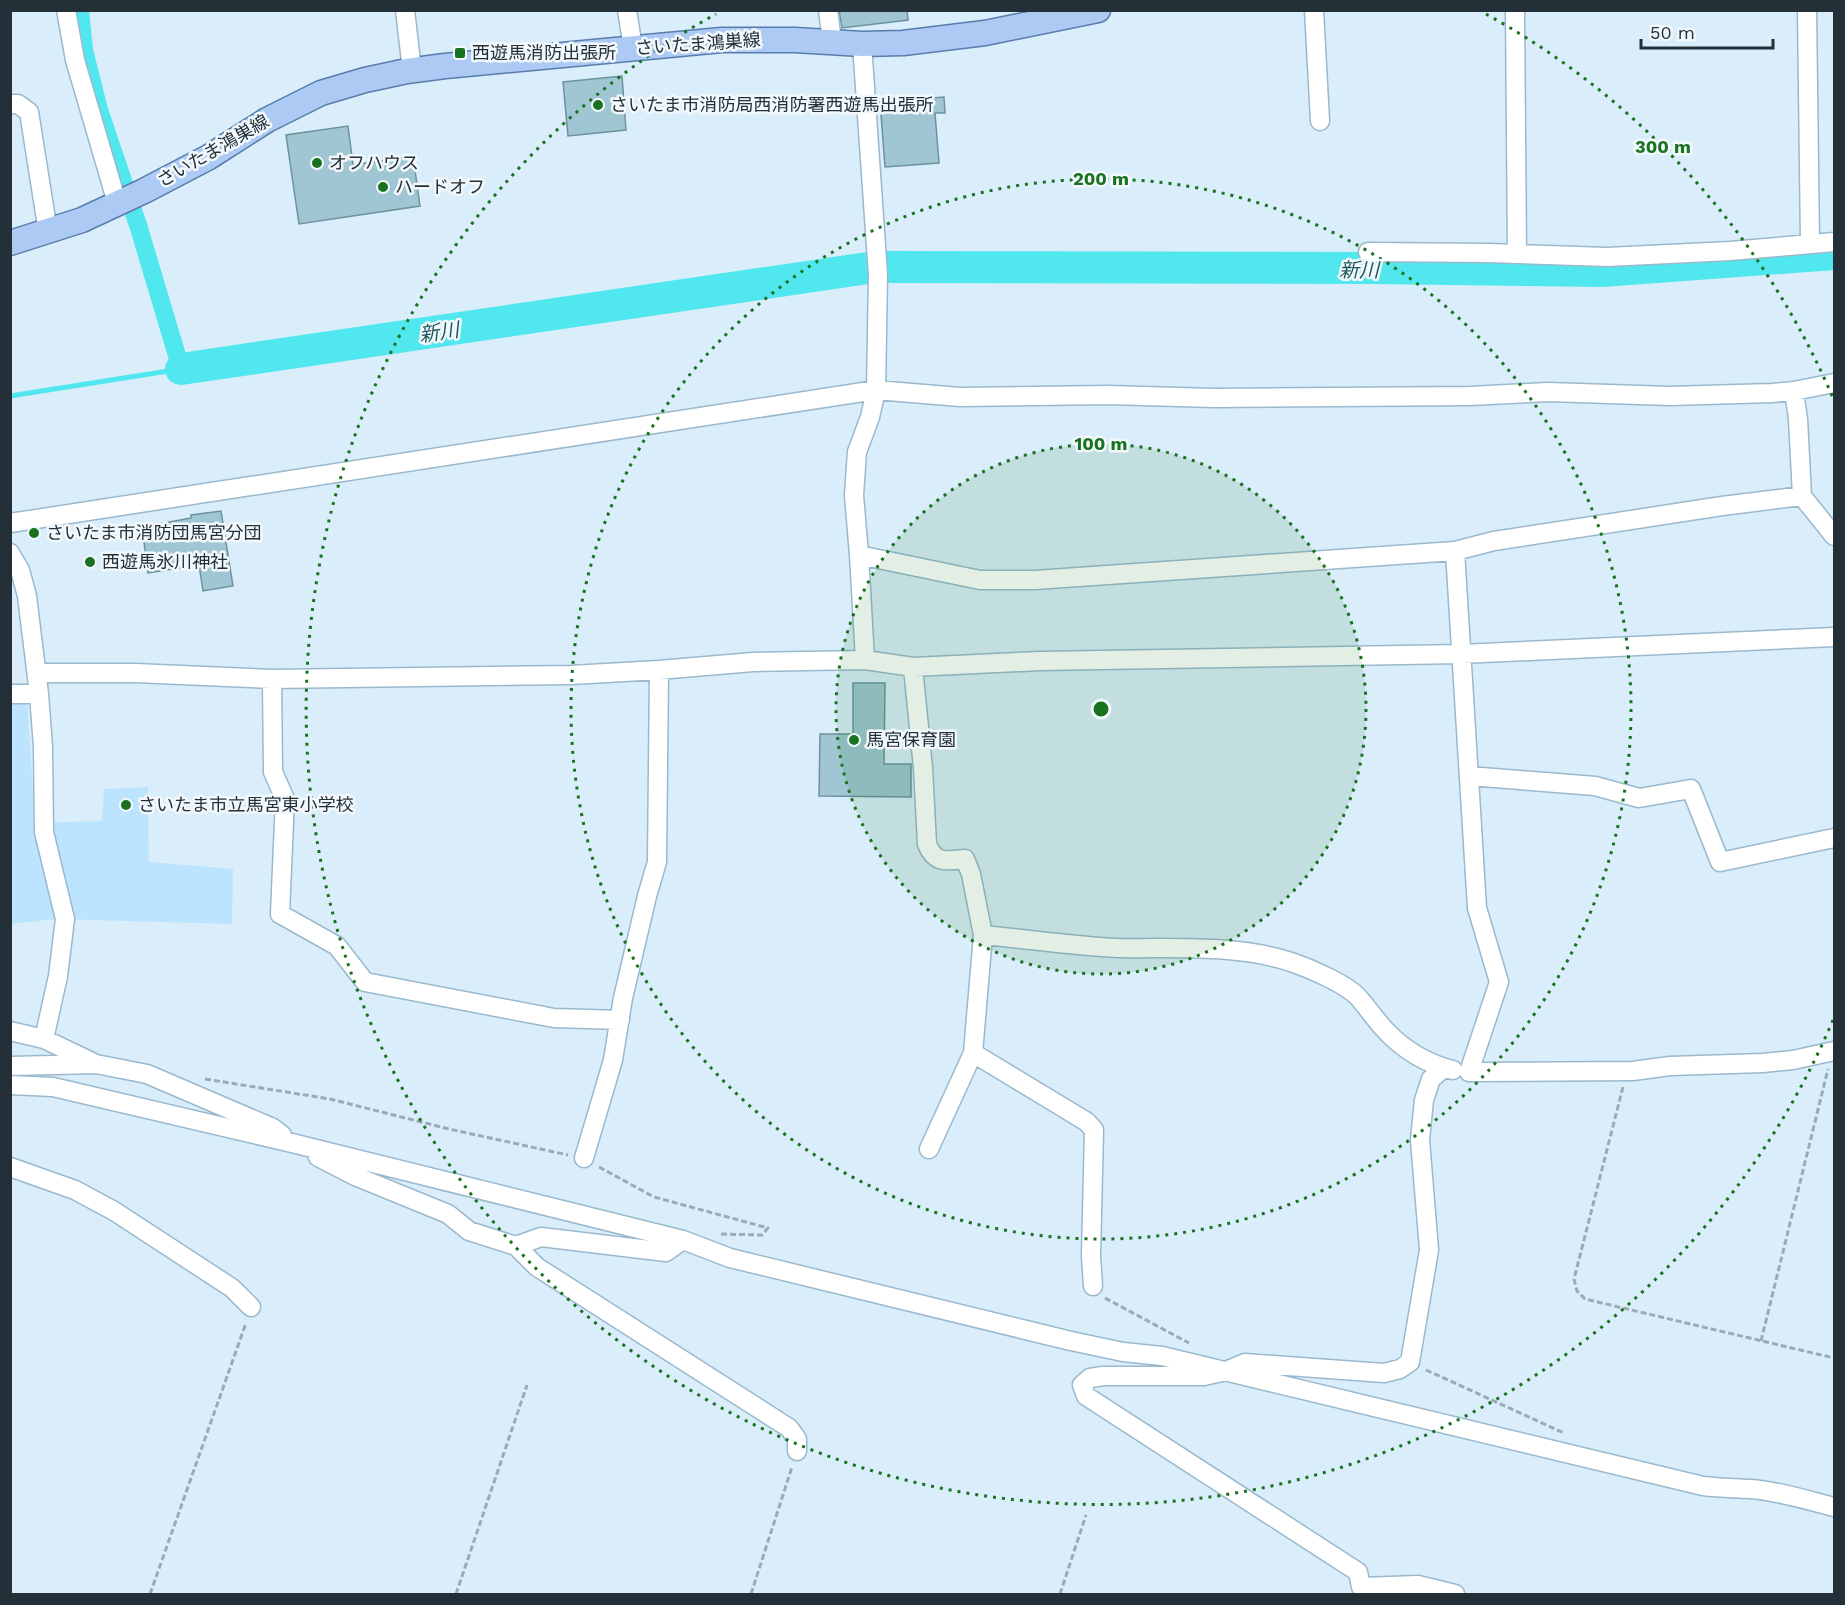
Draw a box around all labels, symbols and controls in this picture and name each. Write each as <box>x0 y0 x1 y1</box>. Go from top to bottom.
scale bar <box>1641 12 1773 50</box>
text: 50 m <box>1650 22 1695 43</box>
street label: さいたま鴻巣線 <box>635 29 761 58</box>
place label: 西遊馬消防出張所 <box>472 42 616 63</box>
marker: 西遊馬消防出張所 <box>453 46 467 60</box>
place label: さいたま市消防局西消防署西遊馬出張所 <box>610 94 933 115</box>
marker: さいたま市消防局西消防署西遊馬出張所 <box>591 98 605 112</box>
street label: さいたま鴻巣線 <box>153 110 272 191</box>
text: 300 m <box>1635 136 1691 157</box>
place label: オフハウス <box>329 152 419 173</box>
marker: オフハウス <box>310 156 324 170</box>
text: 200 m <box>1073 168 1129 189</box>
place label: ハードオフ <box>395 176 485 197</box>
marker: ハードオフ <box>376 180 390 194</box>
water label: 新川 <box>1339 258 1381 282</box>
water label: 新川 <box>418 317 462 347</box>
text: 100 m <box>1074 433 1128 454</box>
place label: さいたま市消防団馬宮分団 <box>46 522 261 543</box>
marker: さいたま市消防団馬宮分団 <box>27 526 41 540</box>
place label: 西遊馬氷川神社 <box>102 551 228 572</box>
marker: 西遊馬氷川神社 <box>83 555 97 569</box>
centre of rings <box>1091 699 1111 719</box>
place label: 馬宮保育園 <box>866 729 956 750</box>
marker: 馬宮保育園 <box>847 733 861 747</box>
place label: さいたま市立馬宮東小学校 <box>138 794 353 815</box>
marker: さいたま市立馬宮東小学校 <box>119 798 133 812</box>

